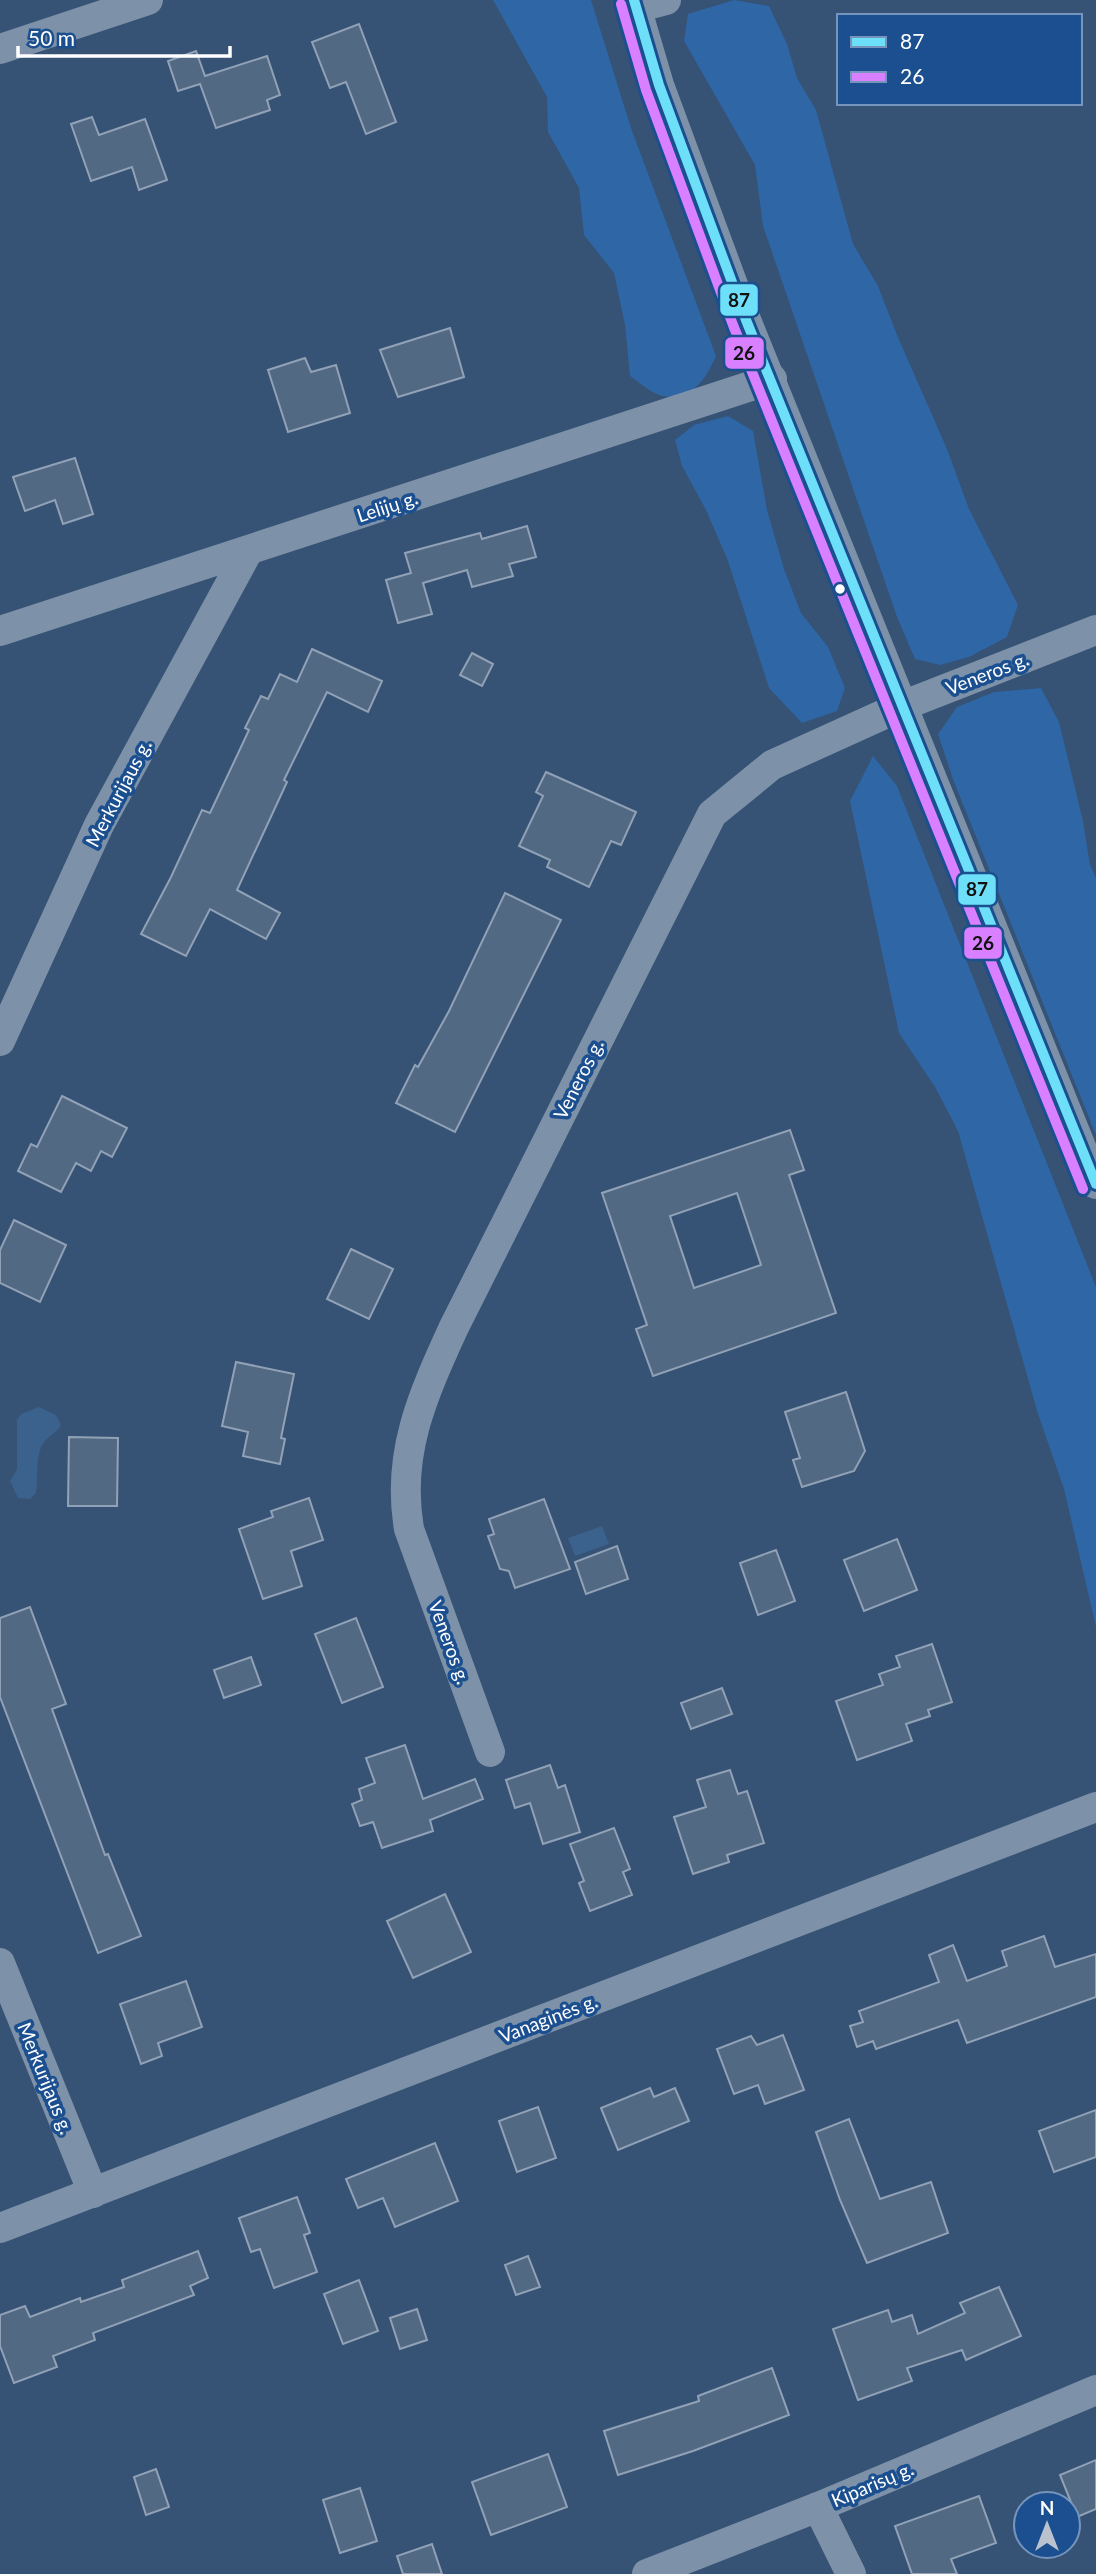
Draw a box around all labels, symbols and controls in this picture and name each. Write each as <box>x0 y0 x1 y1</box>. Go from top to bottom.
scale bar <box>18 14 229 58</box>
legend <box>837 14 1082 105</box>
text: 50 m <box>28 25 75 50</box>
text: 87 <box>900 28 924 53</box>
text: 26 <box>900 63 924 88</box>
line badge: 87 <box>719 283 759 317</box>
text: 87 <box>728 288 750 311</box>
line badge: 26 <box>724 336 765 370</box>
text: 26 <box>733 341 755 364</box>
street label: Lelijų g. <box>354 485 420 527</box>
unlabelled marker <box>833 582 847 596</box>
street label: Veneros g. <box>942 647 1032 699</box>
street label: Merkurijaus g. <box>80 735 156 851</box>
line badge: 87 <box>957 873 997 906</box>
text: 87 <box>966 877 988 900</box>
line badge: 26 <box>963 926 1003 960</box>
text: 26 <box>972 931 994 954</box>
street label: Veneros g. <box>548 1035 608 1123</box>
street label: Veneros g. <box>424 1597 476 1687</box>
street label: Vanaginės g. <box>496 1989 600 2047</box>
street label: Merkurijaus g. <box>13 2019 79 2137</box>
street label: Kiparisų g. <box>828 2456 916 2512</box>
north arrow <box>1012 2490 1082 2560</box>
text: N <box>1040 2496 1054 2519</box>

